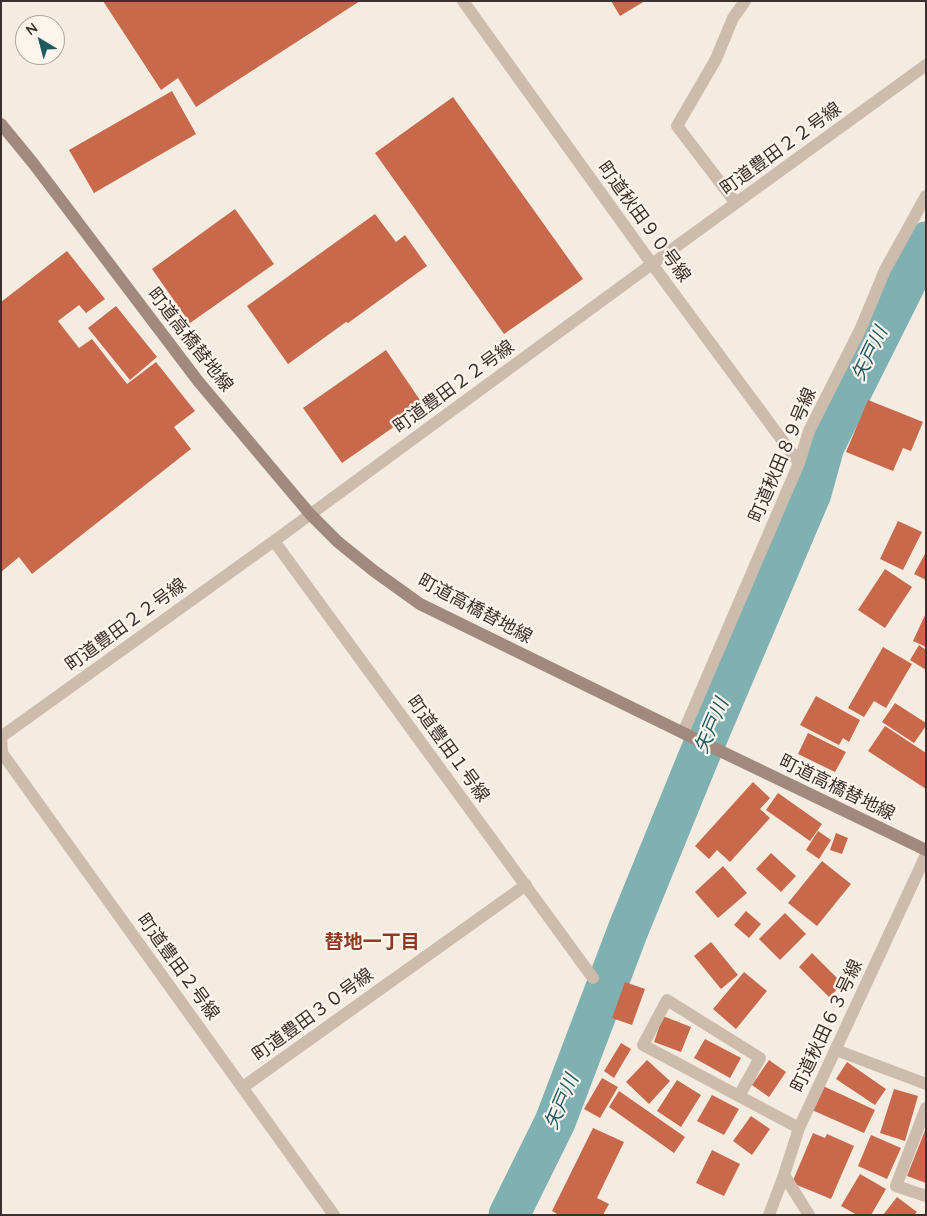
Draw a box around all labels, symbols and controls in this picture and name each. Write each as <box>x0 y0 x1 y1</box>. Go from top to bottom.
north arrow <box>15 15 65 65</box>
text: N <box>22 19 41 39</box>
street label: 町道豊田２２号線 <box>716 98 846 200</box>
street label: 町道秋田９０号線 <box>593 157 695 287</box>
street label: 町道高橋替地線 <box>143 284 237 396</box>
water label: 矢戸川 <box>847 323 893 385</box>
street label: 町道豊田２２号線 <box>389 336 519 438</box>
street label: 町道秋田８９号線 <box>745 385 821 525</box>
street label: 町道高橋替地線 <box>414 570 536 648</box>
street label: 町道豊田２２号線 <box>61 574 191 676</box>
street label: 町道豊田１号線 <box>402 692 494 806</box>
water label: 矢戸川 <box>690 695 734 757</box>
street label: 町道高橋替地線 <box>776 751 898 825</box>
street label: 町道豊田２号線 <box>132 910 224 1024</box>
district label: 替地一丁目 <box>325 931 419 953</box>
street label: 町道秋田６３号線 <box>787 956 867 1096</box>
street label: 町道豊田３０号線 <box>248 964 378 1066</box>
water label: 矢戸川 <box>540 1071 584 1133</box>

